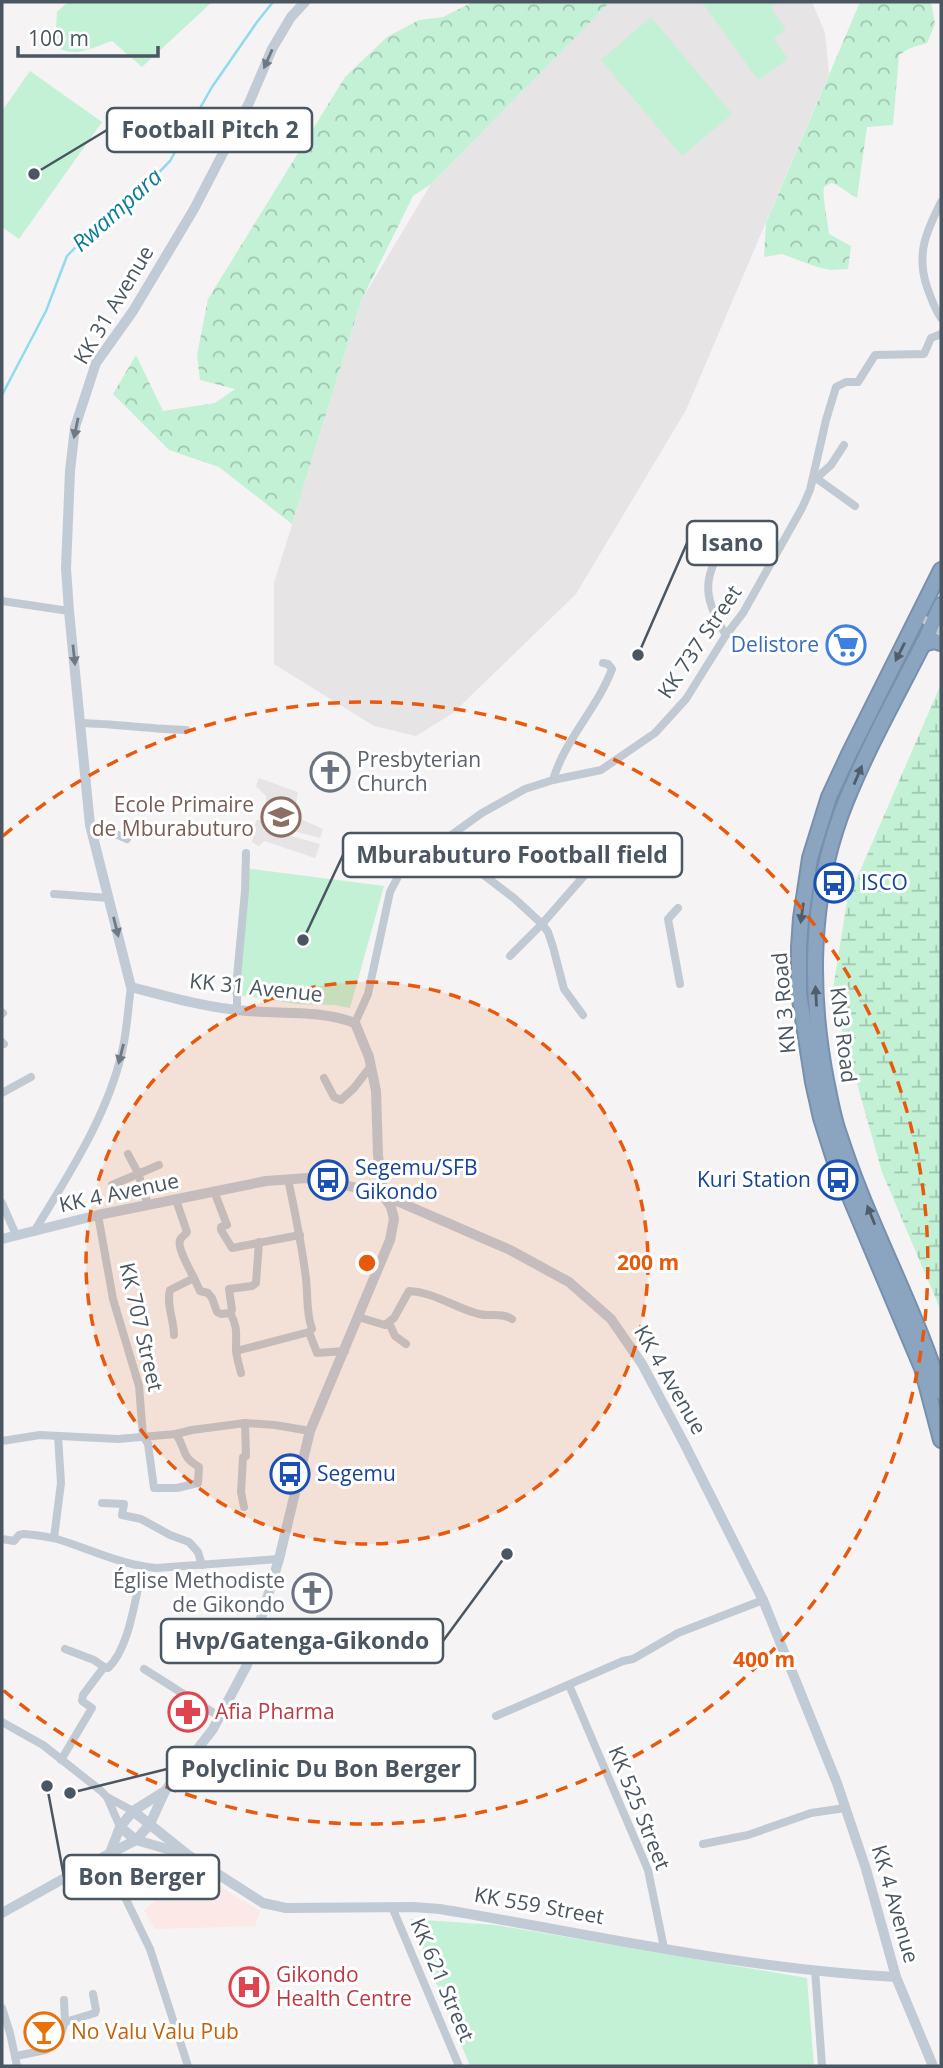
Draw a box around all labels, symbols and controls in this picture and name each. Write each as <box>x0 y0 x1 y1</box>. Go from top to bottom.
scale bar <box>18 14 158 58</box>
text: 100 m <box>28 24 89 52</box>
one-way arrow <box>262 49 274 69</box>
callout: Football Pitch 2 <box>107 108 312 152</box>
text: Football Pitch 2 <box>121 113 299 145</box>
water label: Rwampara <box>64 160 168 258</box>
street label: KK 31 Avenue <box>67 240 160 369</box>
one-way arrow <box>71 417 82 439</box>
callout: Isano <box>687 521 777 565</box>
text: Isano <box>701 526 763 558</box>
street label: KK 737 Street <box>651 579 747 704</box>
supermarket icon: Delistore <box>825 624 867 666</box>
place label: Delistore <box>731 630 819 658</box>
one-way arrow <box>894 643 906 663</box>
one-way arrow <box>69 644 80 666</box>
place label: Presbyterian Church <box>357 745 481 797</box>
church icon: Presbyterian Church <box>309 751 351 793</box>
one-way arrow <box>852 764 863 785</box>
place label: Ecole Primaire de Mburabuturo <box>92 790 254 842</box>
school or university icon: Ecole Primaire de Mburabuturo <box>260 796 302 838</box>
callout: Mburabuturo Football field <box>343 833 682 877</box>
text: Mburabuturo Football field <box>356 838 668 870</box>
bus stop icon: ISCO <box>813 862 855 904</box>
place label: ISCO <box>861 868 908 896</box>
one-way arrow <box>796 902 807 924</box>
one-way arrow <box>111 916 122 938</box>
street label: KN 3 Road <box>765 951 801 1055</box>
street label: KK 31 Avenue <box>188 966 324 1008</box>
one-way arrow <box>810 985 821 1007</box>
street label: KN3 Road <box>824 985 864 1084</box>
one-way arrow <box>115 1044 126 1066</box>
place label: Segemu/SFB Gikondo <box>355 1153 477 1205</box>
bus stop icon: Segemu/SFB Gikondo <box>307 1159 349 1201</box>
bus stop icon: Kuri Station <box>817 1159 859 1201</box>
place label: Kuri Station <box>697 1165 811 1193</box>
street label: KK 4 Avenue <box>56 1166 181 1218</box>
one-way arrow <box>865 1204 876 1225</box>
text: 200 m <box>617 1248 679 1276</box>
centre of rings <box>355 1251 379 1275</box>
street label: KK 707 Street <box>114 1260 170 1394</box>
street label: KK 4 Avenue <box>628 1320 713 1439</box>
bus stop icon: Segemu <box>269 1453 311 1495</box>
place label: Segemu <box>317 1459 396 1487</box>
place label: Église Methodiste de Gikondo <box>113 1566 285 1618</box>
church icon: Église Methodiste de Gikondo <box>291 1572 333 1614</box>
callout: Hvp/Gatenga-Gikondo <box>161 1619 443 1663</box>
text: Hvp/Gatenga-Gikondo <box>175 1624 429 1656</box>
text: 400 m <box>733 1645 795 1673</box>
pharmacy icon: Afia Pharma <box>167 1691 209 1733</box>
place label: Afia Pharma <box>215 1697 335 1725</box>
street label: KK 525 Street <box>602 1742 678 1874</box>
callout: Polyclinic Du Bon Berger <box>167 1747 475 1791</box>
text: Polyclinic Du Bon Berger <box>181 1752 461 1784</box>
street label: KK 4 Avenue <box>866 1841 926 1966</box>
callout: Bon Berger <box>64 1855 219 1899</box>
text: Bon Berger <box>78 1860 206 1892</box>
street label: KK 559 Street <box>472 1880 606 1930</box>
street label: KK 621 Street <box>404 1914 481 2046</box>
place label: Gikondo Health Centre <box>276 1960 412 2012</box>
hospital icon: Gikondo Health Centre <box>228 1966 270 2008</box>
bar icon: No Valu Valu Pub <box>23 2011 65 2053</box>
place label: No Valu Valu Pub <box>71 2017 239 2045</box>

